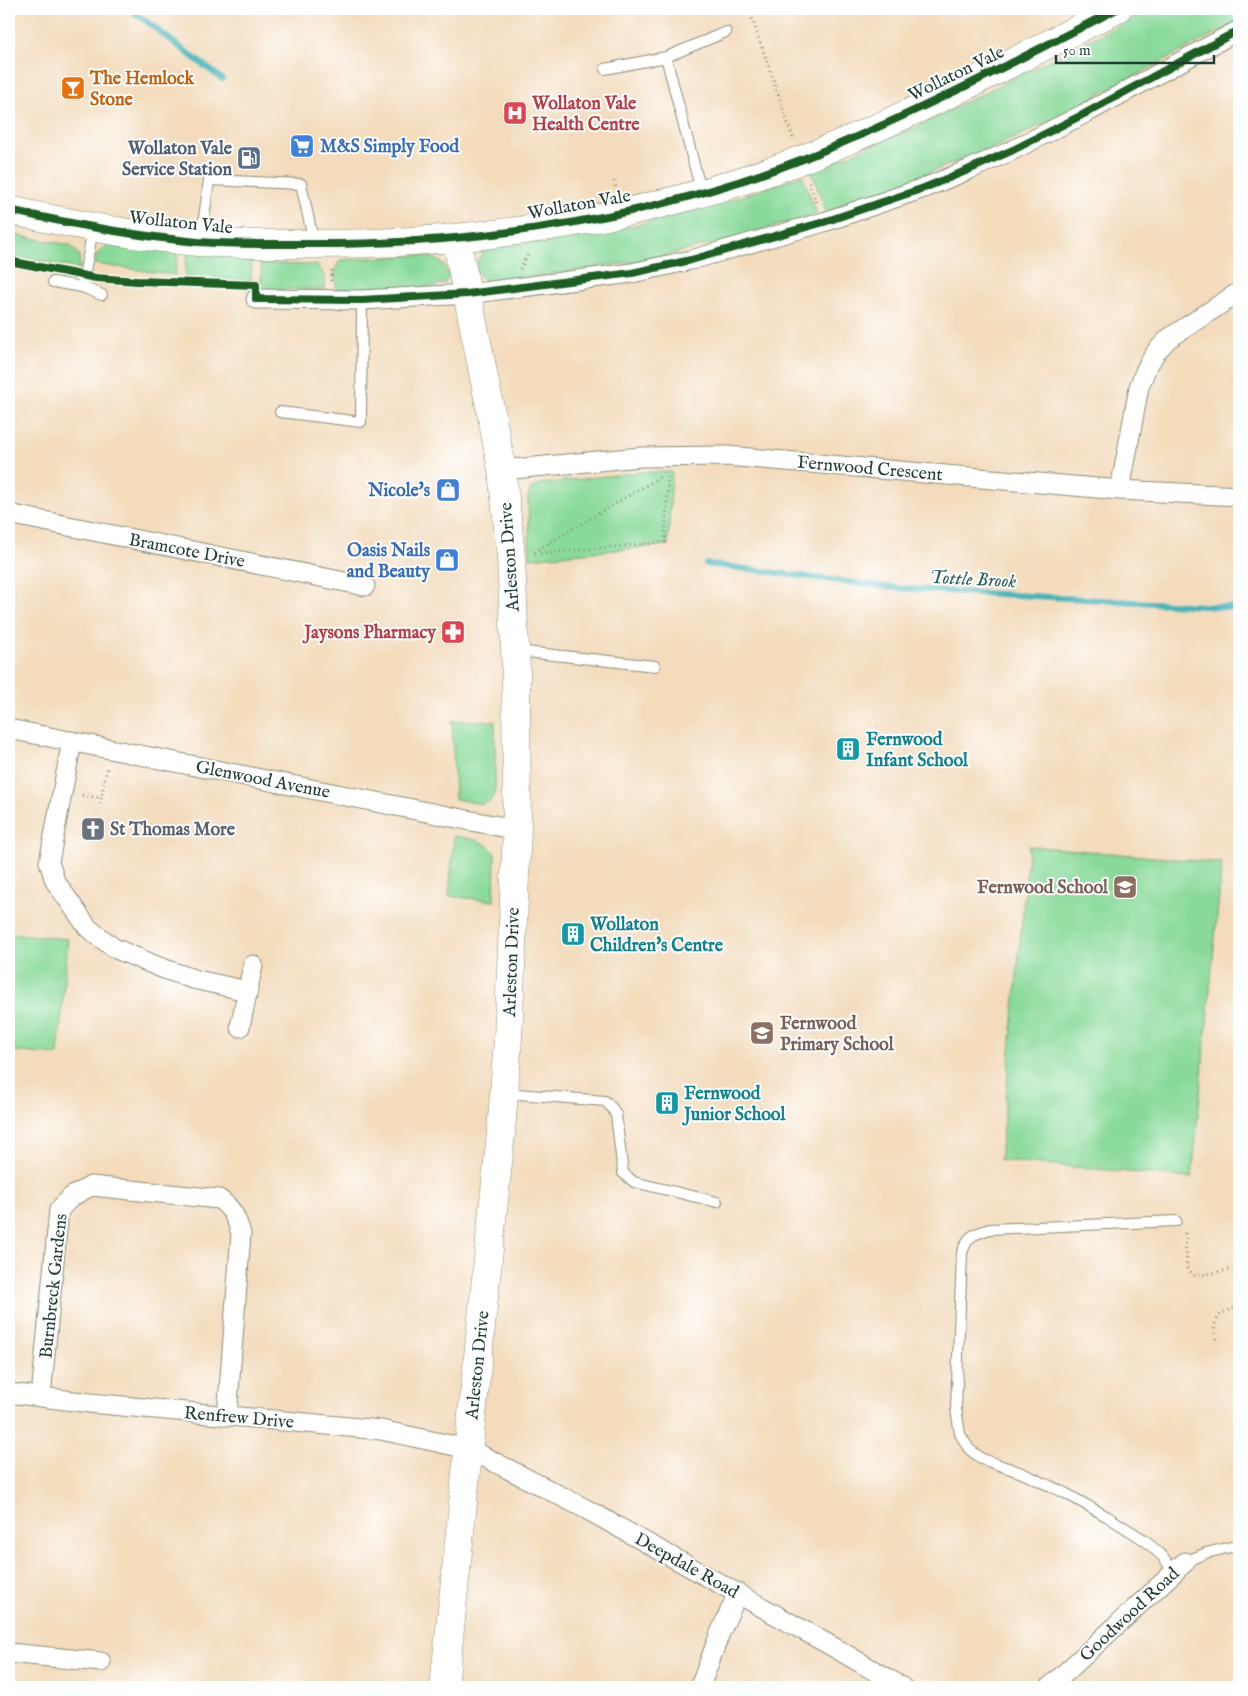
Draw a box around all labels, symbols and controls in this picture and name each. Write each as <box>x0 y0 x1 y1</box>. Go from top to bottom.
scale bar <box>1056 32 1213 64</box>
street label: Wollaton Vale <box>905 41 1009 108</box>
text: 50 m <box>1063 41 1091 60</box>
place label: The Hemlock Stone <box>89 68 196 112</box>
bar icon: The Hemlock Stone <box>60 75 86 101</box>
place label: Wollaton Vale Health Centre <box>531 93 640 137</box>
hospital icon: Wollaton Vale Health Centre <box>502 100 528 126</box>
supermarket icon: M&S Simply Food <box>289 133 315 159</box>
place label: M&S Simply Food <box>320 136 459 159</box>
place label: Wollaton Vale Service Station <box>122 138 233 182</box>
fuel station icon: Wollaton Vale Service Station <box>236 145 262 171</box>
street label: Wollaton Vale <box>526 185 633 226</box>
street label: Wollaton Vale <box>128 207 234 240</box>
street label: Fernwood Crescent <box>796 452 944 487</box>
shop icon: Nicole's <box>435 477 461 503</box>
place label: Nicole's <box>367 480 431 503</box>
street label: Arleston Drive <box>495 502 526 613</box>
street label: Bramcote Drive <box>127 529 247 574</box>
place label: Oasis Nails and Beauty <box>347 540 431 584</box>
shop icon: Oasis Nails and Beauty <box>434 547 460 573</box>
water label: Tottle Brook <box>929 566 1017 594</box>
pharmacy icon: Jaysons Pharmacy <box>440 619 466 645</box>
place label: Jaysons Pharmacy <box>302 622 437 645</box>
place label: Fernwood Infant School <box>866 729 969 773</box>
building icon: Fernwood Infant School <box>835 736 861 762</box>
street label: Glenwood Avenue <box>194 756 332 805</box>
church icon: St Thomas More <box>80 816 106 842</box>
place label: St Thomas More <box>110 819 236 842</box>
school or university icon: Fernwood School <box>1112 874 1138 900</box>
place label: Fernwood School <box>977 877 1109 900</box>
street label: Arleston Drive <box>499 907 526 1018</box>
place label: Wollaton Children's Centre <box>589 914 724 958</box>
building icon: Wollaton Children's Centre <box>560 921 586 947</box>
place label: Fernwood Primary School <box>780 1013 895 1057</box>
school or university icon: Fernwood Primary School <box>749 1020 775 1046</box>
place label: Fernwood Junior School <box>682 1083 786 1127</box>
building icon: Fernwood Junior School <box>654 1090 680 1116</box>
street label: Burnbreck Gardens <box>35 1213 74 1360</box>
street label: Arleston Drive <box>461 1310 496 1422</box>
street label: Renfrew Drive <box>183 1402 295 1435</box>
street label: Deepdale Road <box>630 1528 743 1605</box>
street label: Goodwood Road <box>1075 1563 1185 1667</box>

